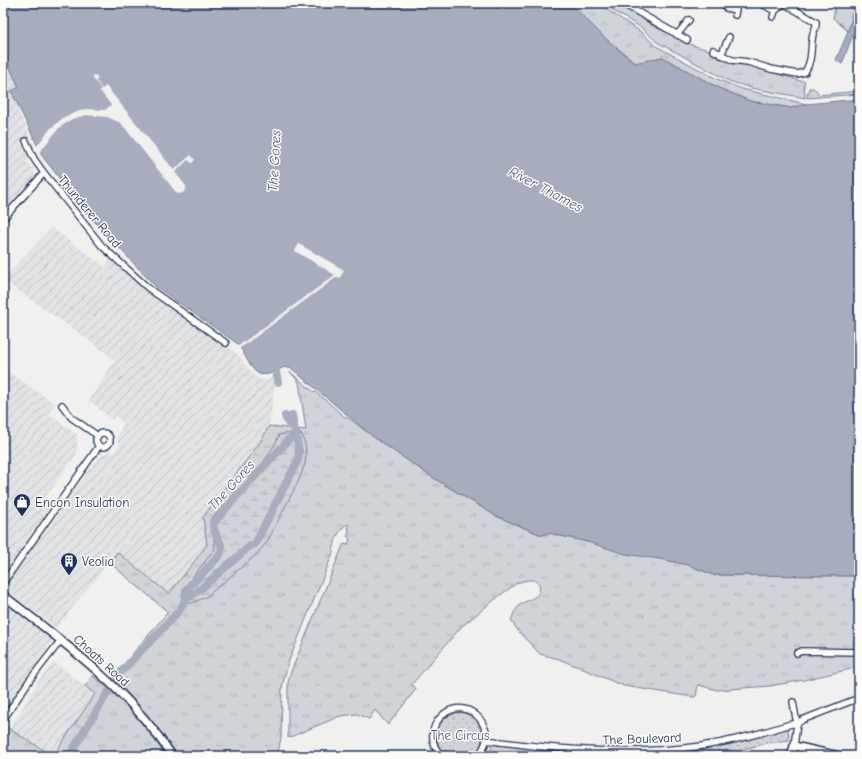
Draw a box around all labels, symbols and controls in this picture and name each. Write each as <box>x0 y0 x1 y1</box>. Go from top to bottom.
water label: The Gores <box>264 129 285 192</box>
water label: River Thames <box>506 163 586 216</box>
street label: Thunderer Road <box>55 172 124 251</box>
water label: The Gores <box>204 457 259 514</box>
shop icon: Encon Insulation <box>12 492 32 517</box>
place label: Encon Insulation <box>35 495 129 510</box>
building icon: Veolia <box>59 551 79 576</box>
place label: Veolia <box>82 554 114 569</box>
street label: Choats Road <box>71 631 133 689</box>
park label: The Circus <box>431 728 489 743</box>
street label: The Boulevard <box>602 730 682 747</box>

